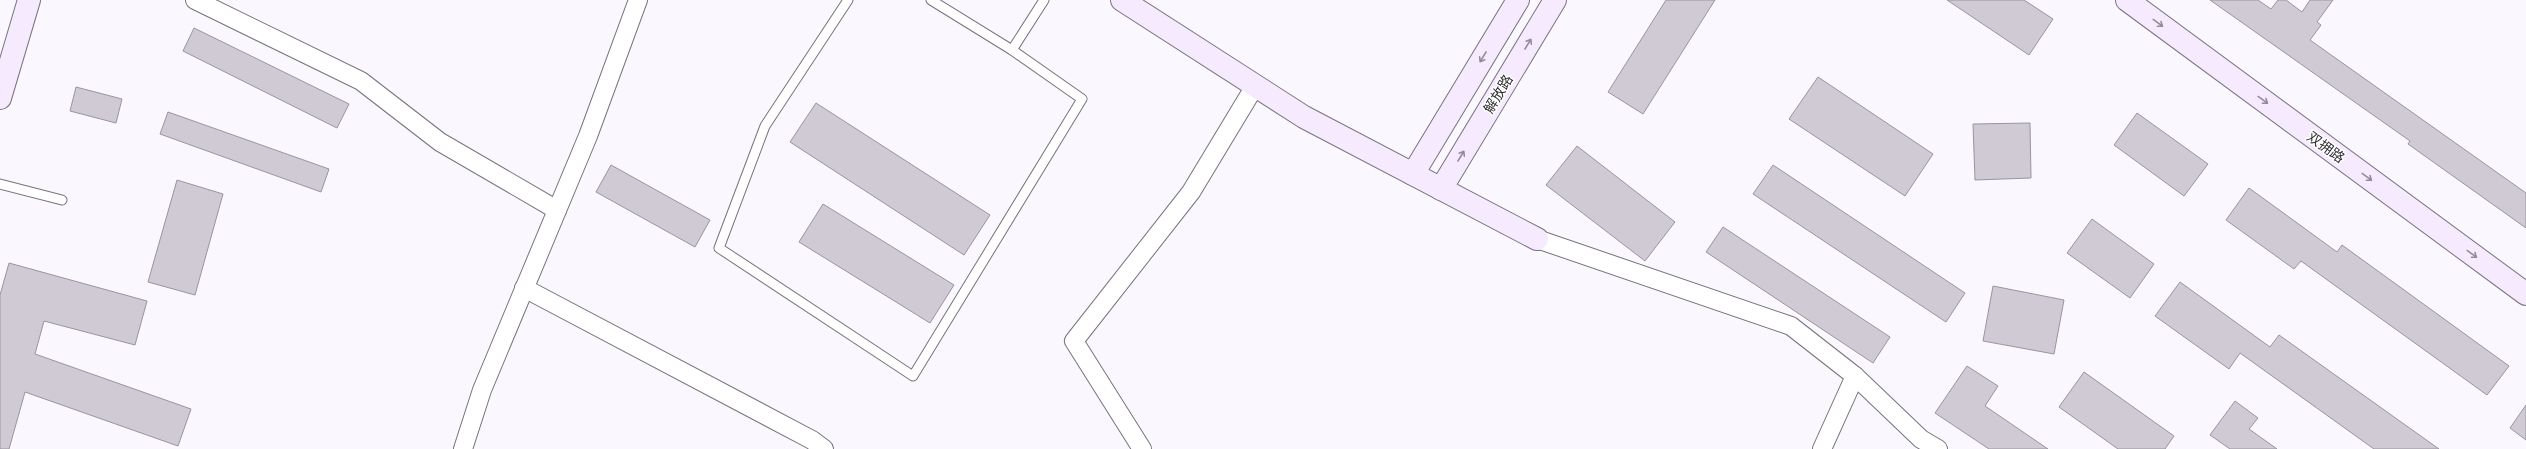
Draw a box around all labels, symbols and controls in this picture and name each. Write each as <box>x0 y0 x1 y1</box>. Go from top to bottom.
one-way arrow <box>2153 18 2164 27</box>
one-way arrow <box>1525 38 1533 50</box>
one-way arrow <box>1479 51 1487 63</box>
street label: 解放路 <box>1480 72 1516 116</box>
one-way arrow <box>2257 96 2268 104</box>
street label: 双拥路 <box>2304 128 2348 166</box>
one-way arrow <box>1457 151 1465 162</box>
one-way arrow <box>2362 173 2373 181</box>
one-way arrow <box>2466 250 2477 259</box>

